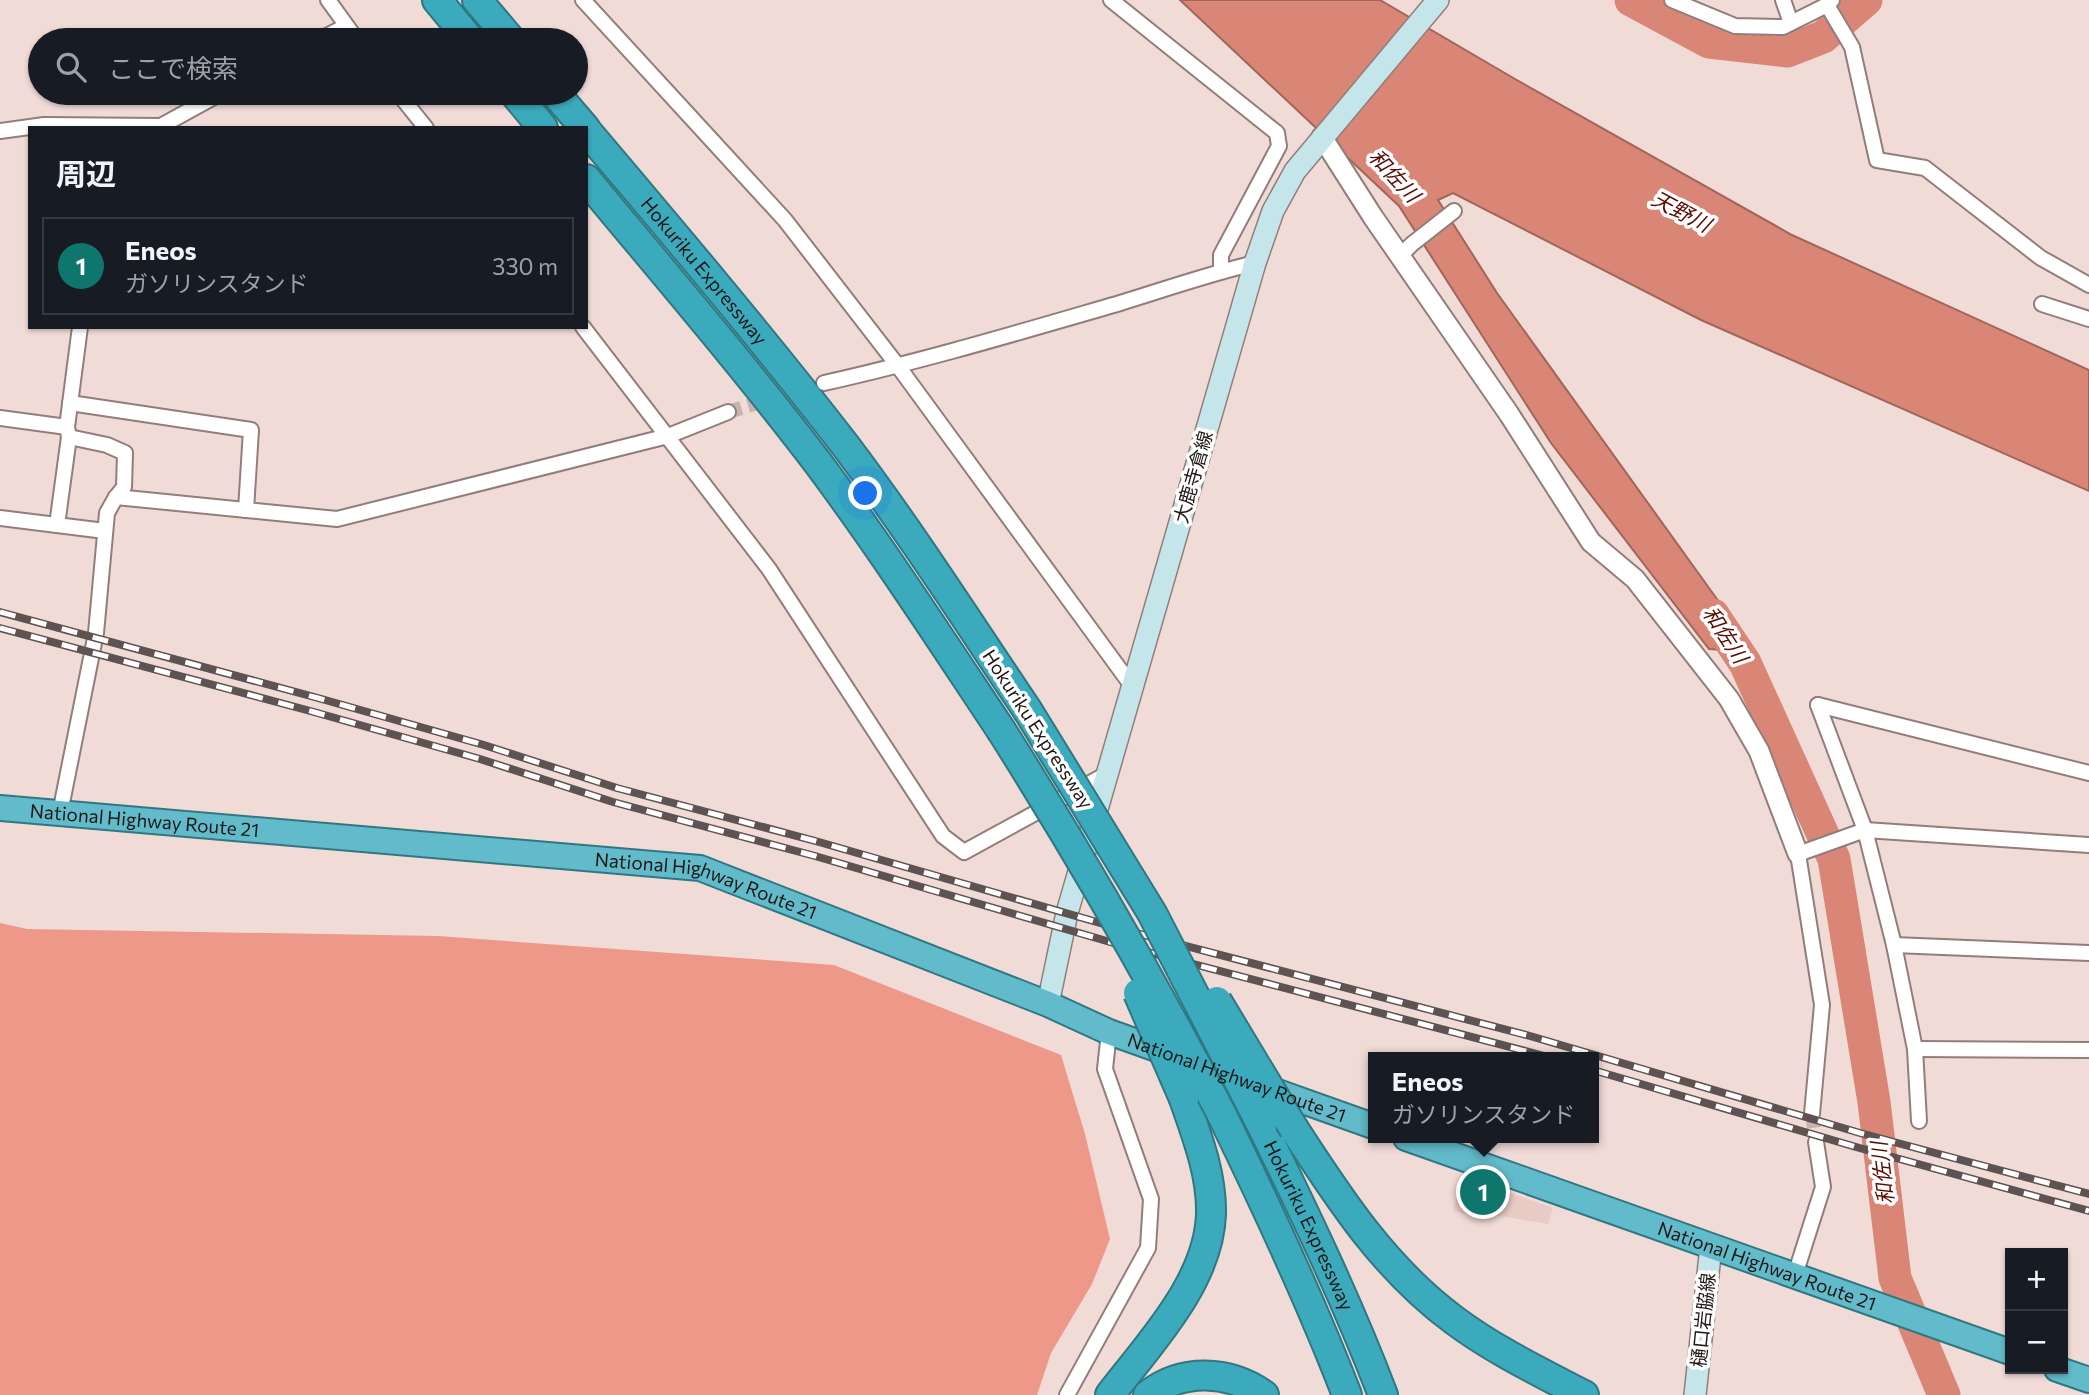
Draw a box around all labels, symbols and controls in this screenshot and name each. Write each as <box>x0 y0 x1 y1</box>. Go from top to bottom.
search box <box>28 28 588 105</box>
icon: search <box>52 48 90 86</box>
text: ここで検索 <box>108 52 238 83</box>
water label: 和佐川 <box>1364 143 1427 208</box>
text: 周辺 <box>56 154 116 191</box>
water label: 天野川 <box>1648 185 1717 237</box>
street label: Hokuriku Expressway <box>637 192 773 349</box>
text: Eneos <box>125 234 197 265</box>
text: 1 <box>76 252 86 280</box>
text: 330 m <box>492 252 558 280</box>
text: ガソリンスタンド <box>125 269 309 297</box>
street label: 大鹿寺倉線 <box>1168 428 1217 526</box>
your location <box>848 476 882 510</box>
water label: 和佐川 <box>1699 601 1755 669</box>
street label: Hokuriku Expressway <box>978 645 1099 813</box>
street label: National Highway Route 21 <box>29 799 260 841</box>
street label: National Highway Route 21 <box>594 847 820 924</box>
street label: National Highway Route 21 <box>1125 1028 1349 1126</box>
popup <box>1368 1052 1599 1143</box>
text: Eneos <box>1392 1065 1463 1096</box>
text: ガソリンスタンド <box>1392 1100 1575 1128</box>
street label: Hokuriku Expressway <box>1260 1136 1359 1314</box>
water label: 和佐川 <box>1865 1138 1898 1206</box>
pin: 1 <box>1460 1166 1506 1218</box>
street label: National Highway Route 21 <box>1655 1216 1879 1315</box>
map controls <box>2005 1248 2068 1374</box>
button: + <box>2005 1248 2068 1311</box>
street label: 樋口岩脇線 <box>1686 1271 1719 1368</box>
button: − <box>2005 1311 2068 1374</box>

